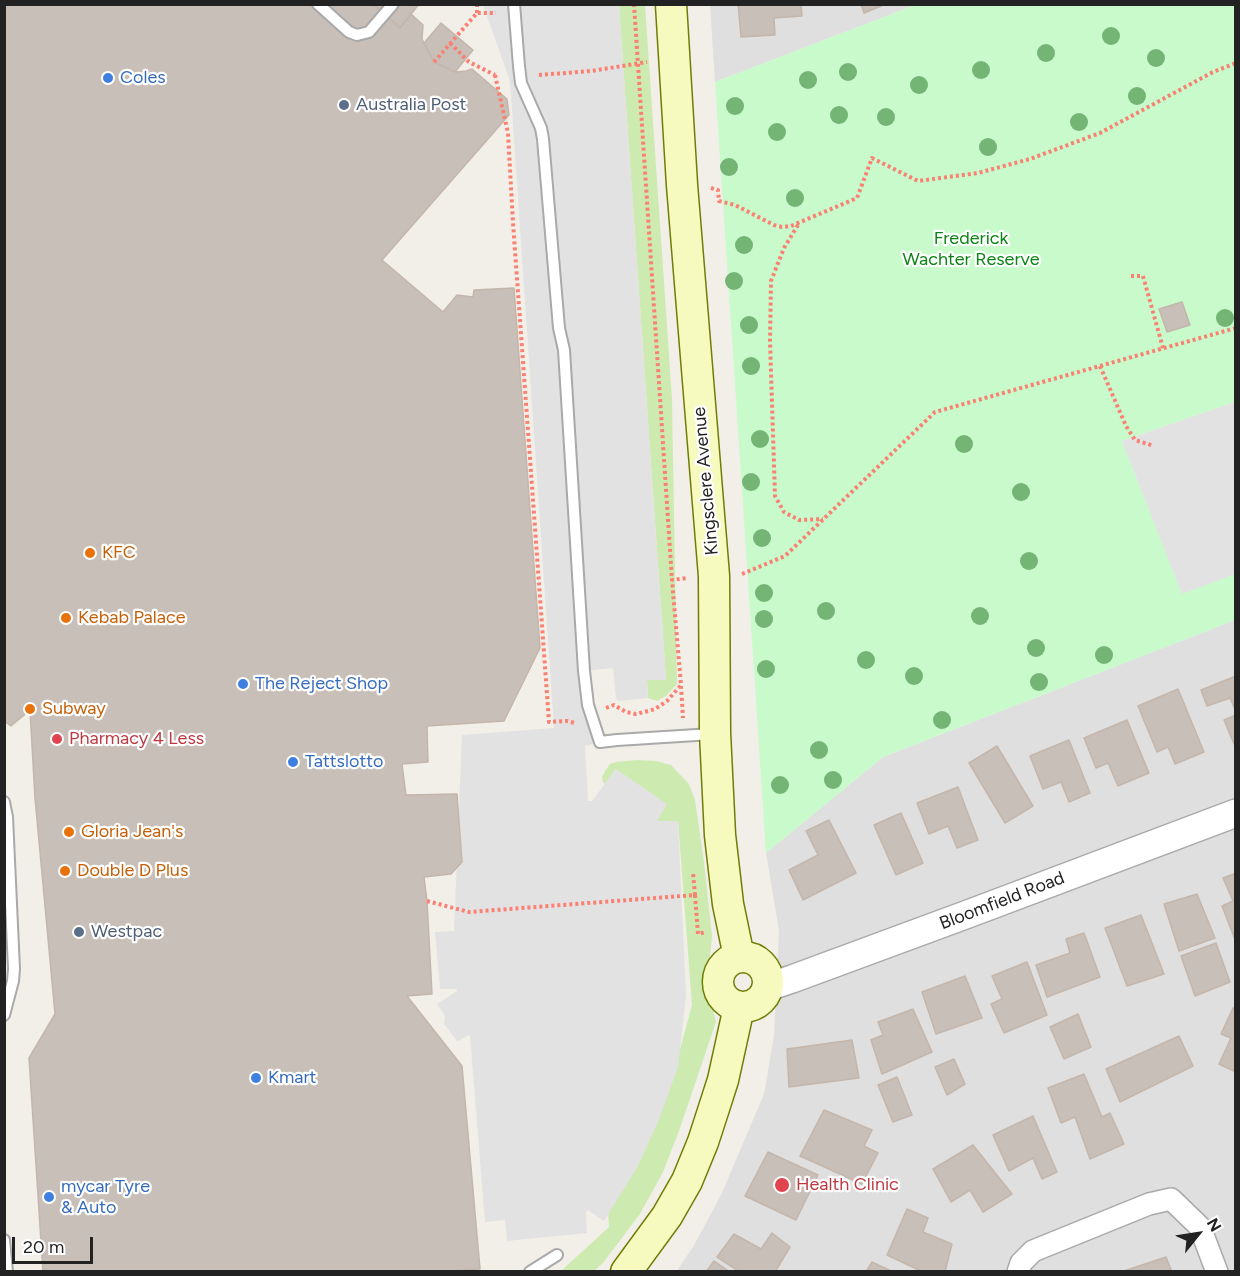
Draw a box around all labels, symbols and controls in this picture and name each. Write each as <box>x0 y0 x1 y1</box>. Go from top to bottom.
place label: Coles <box>120 67 166 89</box>
marker: Coles <box>101 71 115 85</box>
place label: Australia Post <box>356 94 466 116</box>
marker: Australia Post <box>337 98 351 112</box>
park label: Frederick Wachter Reserve <box>902 228 1040 270</box>
street label: Kingsclere Avenue <box>689 406 723 556</box>
place label: KFC <box>102 542 136 564</box>
marker: KFC <box>83 546 97 560</box>
place label: Kebab Palace <box>78 607 186 629</box>
marker: Kebab Palace <box>59 611 73 625</box>
place label: The Reject Shop <box>255 673 388 695</box>
marker: The Reject Shop <box>236 677 250 691</box>
place label: Subway <box>42 698 106 720</box>
marker: Subway <box>23 702 37 716</box>
place label: Pharmacy 4 Less <box>69 728 204 750</box>
marker: Pharmacy 4 Less <box>50 732 64 746</box>
place label: Tattslotto <box>305 751 383 773</box>
marker: Tattslotto <box>286 755 300 769</box>
place label: Gloria Jean's <box>81 821 183 843</box>
marker: Gloria Jean's <box>62 825 76 839</box>
place label: Double D Plus <box>77 860 188 882</box>
marker: Double D Plus <box>58 864 72 878</box>
street label: Bloomfield Road <box>936 867 1068 935</box>
place label: Westpac <box>91 921 162 943</box>
marker: Westpac <box>72 925 86 939</box>
place label: Kmart <box>268 1067 316 1089</box>
marker: Kmart <box>249 1071 263 1085</box>
place label: Health Clinic <box>796 1174 899 1196</box>
place label: mycar Tyre & Auto <box>61 1176 150 1218</box>
marker: Health Clinic <box>773 1176 791 1194</box>
marker: mycar Tyre & Auto <box>42 1190 56 1204</box>
north arrow <box>1168 1204 1228 1264</box>
text: N <box>1203 1215 1225 1235</box>
scale bar <box>15 1225 96 1263</box>
text: 20 m <box>23 1236 64 1258</box>

